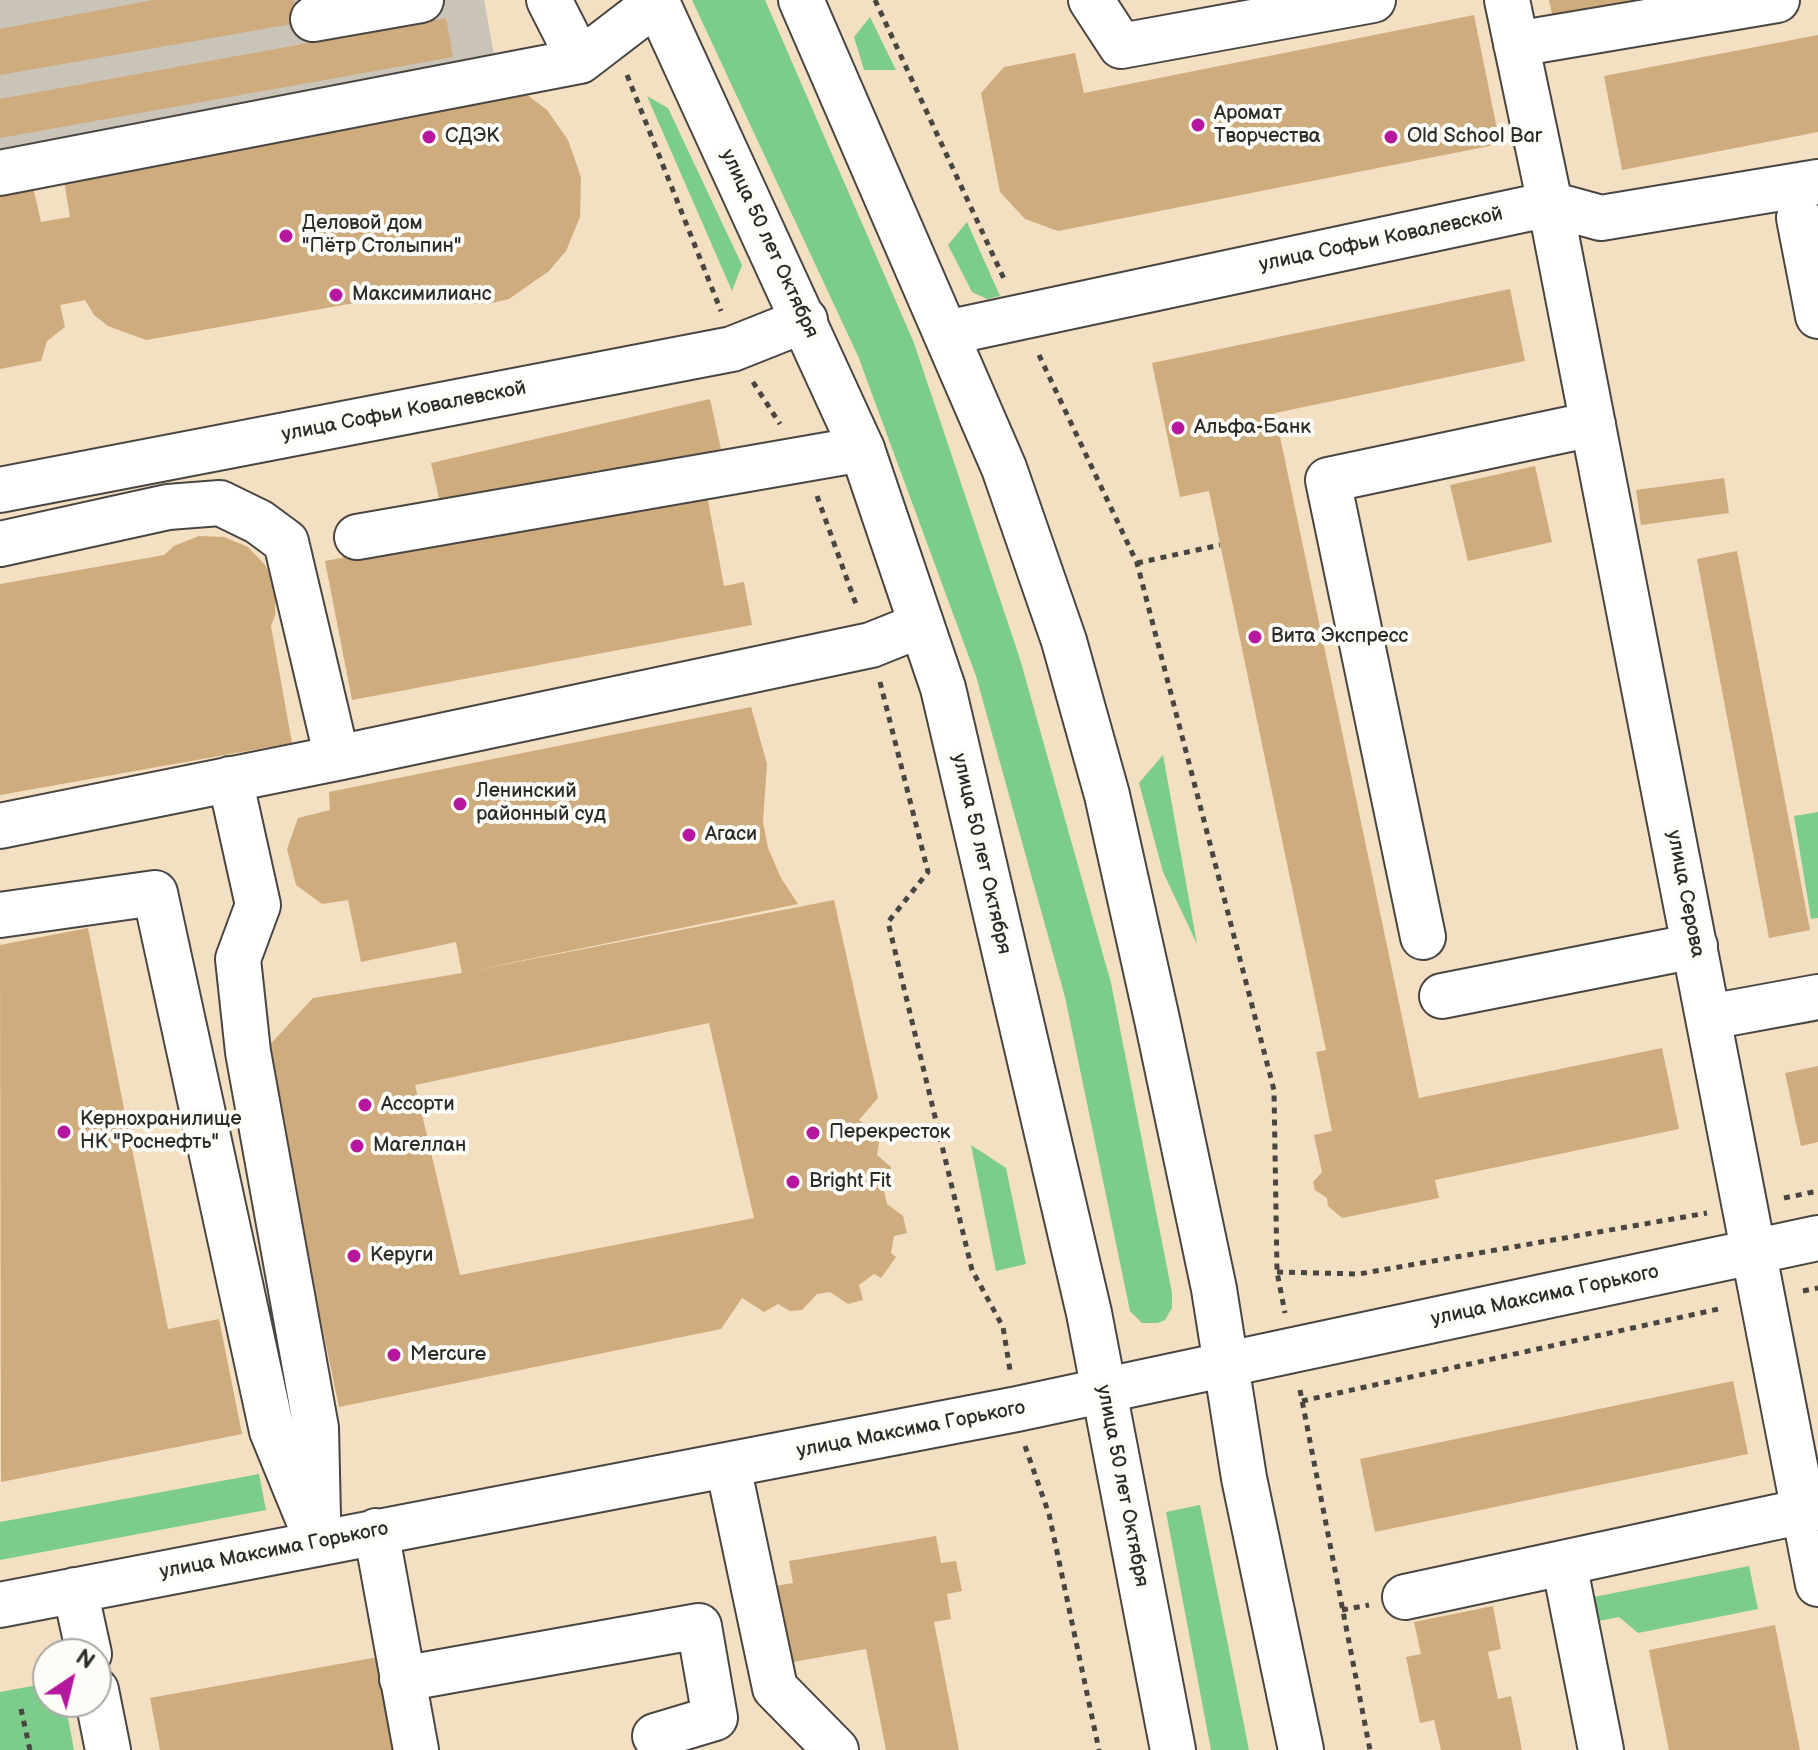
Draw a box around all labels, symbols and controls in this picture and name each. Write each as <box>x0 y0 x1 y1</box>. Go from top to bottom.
place label: Аромат Творчества <box>1214 102 1321 149</box>
marker: Аромат Творчества <box>1189 116 1207 134</box>
place label: СДЭК <box>445 125 499 149</box>
place label: Old School Bar <box>1407 125 1542 149</box>
marker: СДЭК <box>420 128 438 146</box>
marker: Old School Bar <box>1382 128 1400 146</box>
street label: улица 50 лет Октября <box>715 146 823 342</box>
street label: улица Софьи Ковалевской <box>1257 202 1505 278</box>
place label: Деловой дом "Пётр Столыпин" <box>302 212 461 259</box>
marker: Деловой дом "Пётр Столыпин" <box>277 227 295 245</box>
place label: Максимилианс <box>352 283 492 307</box>
marker: Максимилианс <box>327 286 345 304</box>
street label: улица Софьи Ковалевской <box>280 377 528 447</box>
place label: Альфа-Банк <box>1194 416 1311 440</box>
marker: Альфа-Банк <box>1169 419 1187 437</box>
place label: Вита Экспресс <box>1271 625 1408 649</box>
marker: Вита Экспресс <box>1246 628 1264 646</box>
street label: улица 50 лет Октября <box>946 751 1016 957</box>
place label: Ленинский районный суд <box>476 780 606 827</box>
marker: Ленинский районный суд <box>451 795 469 813</box>
place label: Агаси <box>705 823 757 847</box>
marker: Агаси <box>680 826 698 844</box>
street label: улица Серова <box>1661 828 1709 960</box>
place label: Ассорти <box>381 1093 455 1117</box>
marker: Ассорти <box>356 1096 374 1114</box>
place label: Кернохранилище НК "Роснефть" <box>80 1108 242 1155</box>
place label: Перекресток <box>829 1121 950 1145</box>
marker: Кернохранилище НК "Роснефть" <box>55 1123 73 1141</box>
marker: Перекресток <box>804 1124 822 1142</box>
place label: Магеллан <box>373 1134 466 1158</box>
marker: Магеллан <box>348 1137 366 1155</box>
place label: Bright Fit <box>809 1170 891 1194</box>
marker: Bright Fit <box>784 1173 802 1191</box>
place label: Керуги <box>370 1244 434 1268</box>
marker: Керуги <box>345 1247 363 1265</box>
street label: улица Максима Горького <box>1429 1260 1661 1332</box>
place label: Mercure <box>410 1343 486 1367</box>
marker: Mercure <box>385 1346 403 1364</box>
street label: улица 50 лет Октября <box>1091 1383 1153 1589</box>
street label: улица Максима Горького <box>795 1396 1027 1464</box>
street label: улица Максима Горького <box>158 1517 390 1585</box>
north arrow <box>32 1638 112 1718</box>
text: N <box>70 1644 99 1675</box>

